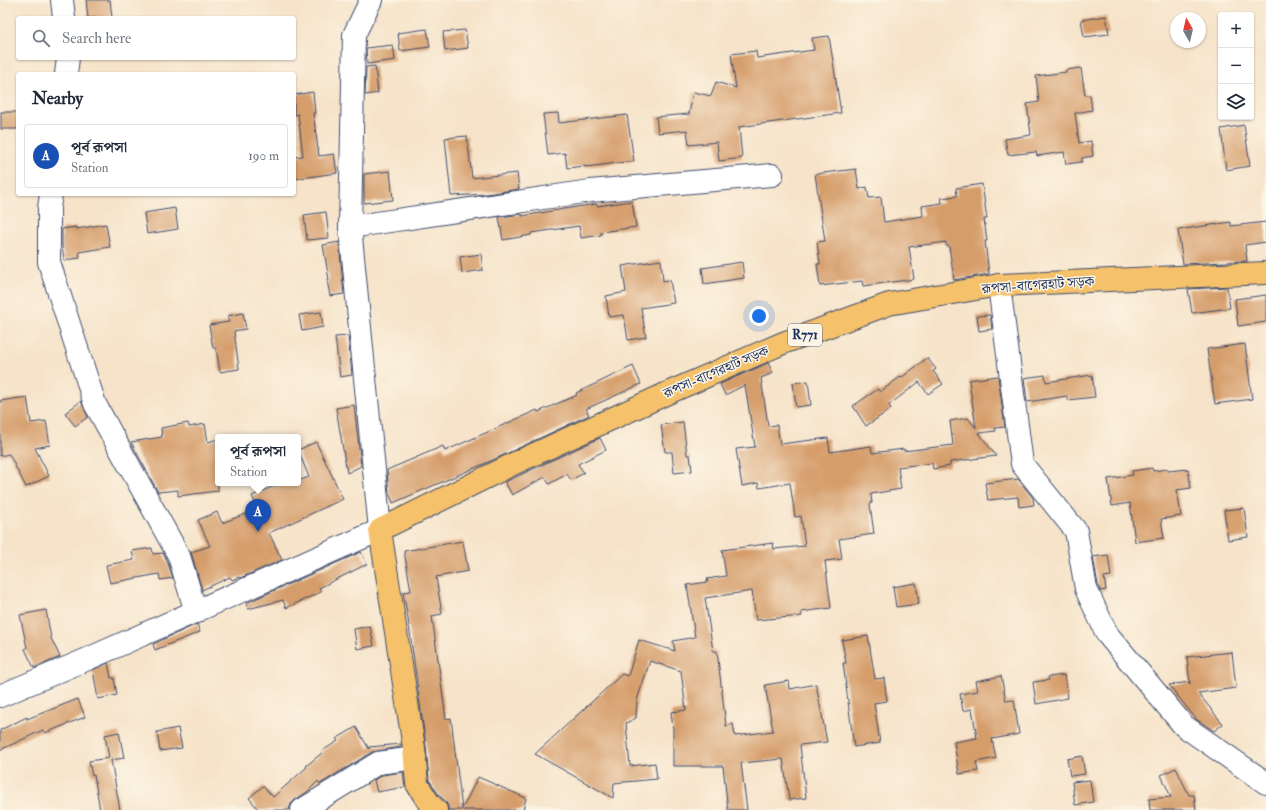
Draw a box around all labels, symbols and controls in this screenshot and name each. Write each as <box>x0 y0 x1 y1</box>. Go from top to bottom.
north arrow <box>1170 12 1206 48</box>
map controls <box>1218 12 1254 120</box>
button: + <box>1218 12 1254 48</box>
search box <box>16 16 296 60</box>
icon: search <box>30 27 52 49</box>
text: Search here <box>62 29 131 48</box>
button: − <box>1218 48 1254 84</box>
button: layers <box>1218 84 1254 120</box>
text: Nearby <box>32 88 83 109</box>
text: পূর্ব রূপসা <box>71 138 127 157</box>
text: A <box>42 148 50 164</box>
text: 190 m <box>248 148 279 164</box>
text: Station <box>71 160 108 176</box>
street label: রূপসা-বাগেরহাট সড়ক <box>980 273 1096 297</box>
your location <box>749 306 769 326</box>
road number: R771 <box>788 324 822 346</box>
street label: রূপসা-বাগেরহাট সড়ক <box>660 342 772 402</box>
popup <box>215 434 301 486</box>
text: পূর্ব রূপসা <box>230 442 286 461</box>
text: Station <box>230 464 267 480</box>
pin: A <box>245 499 271 532</box>

